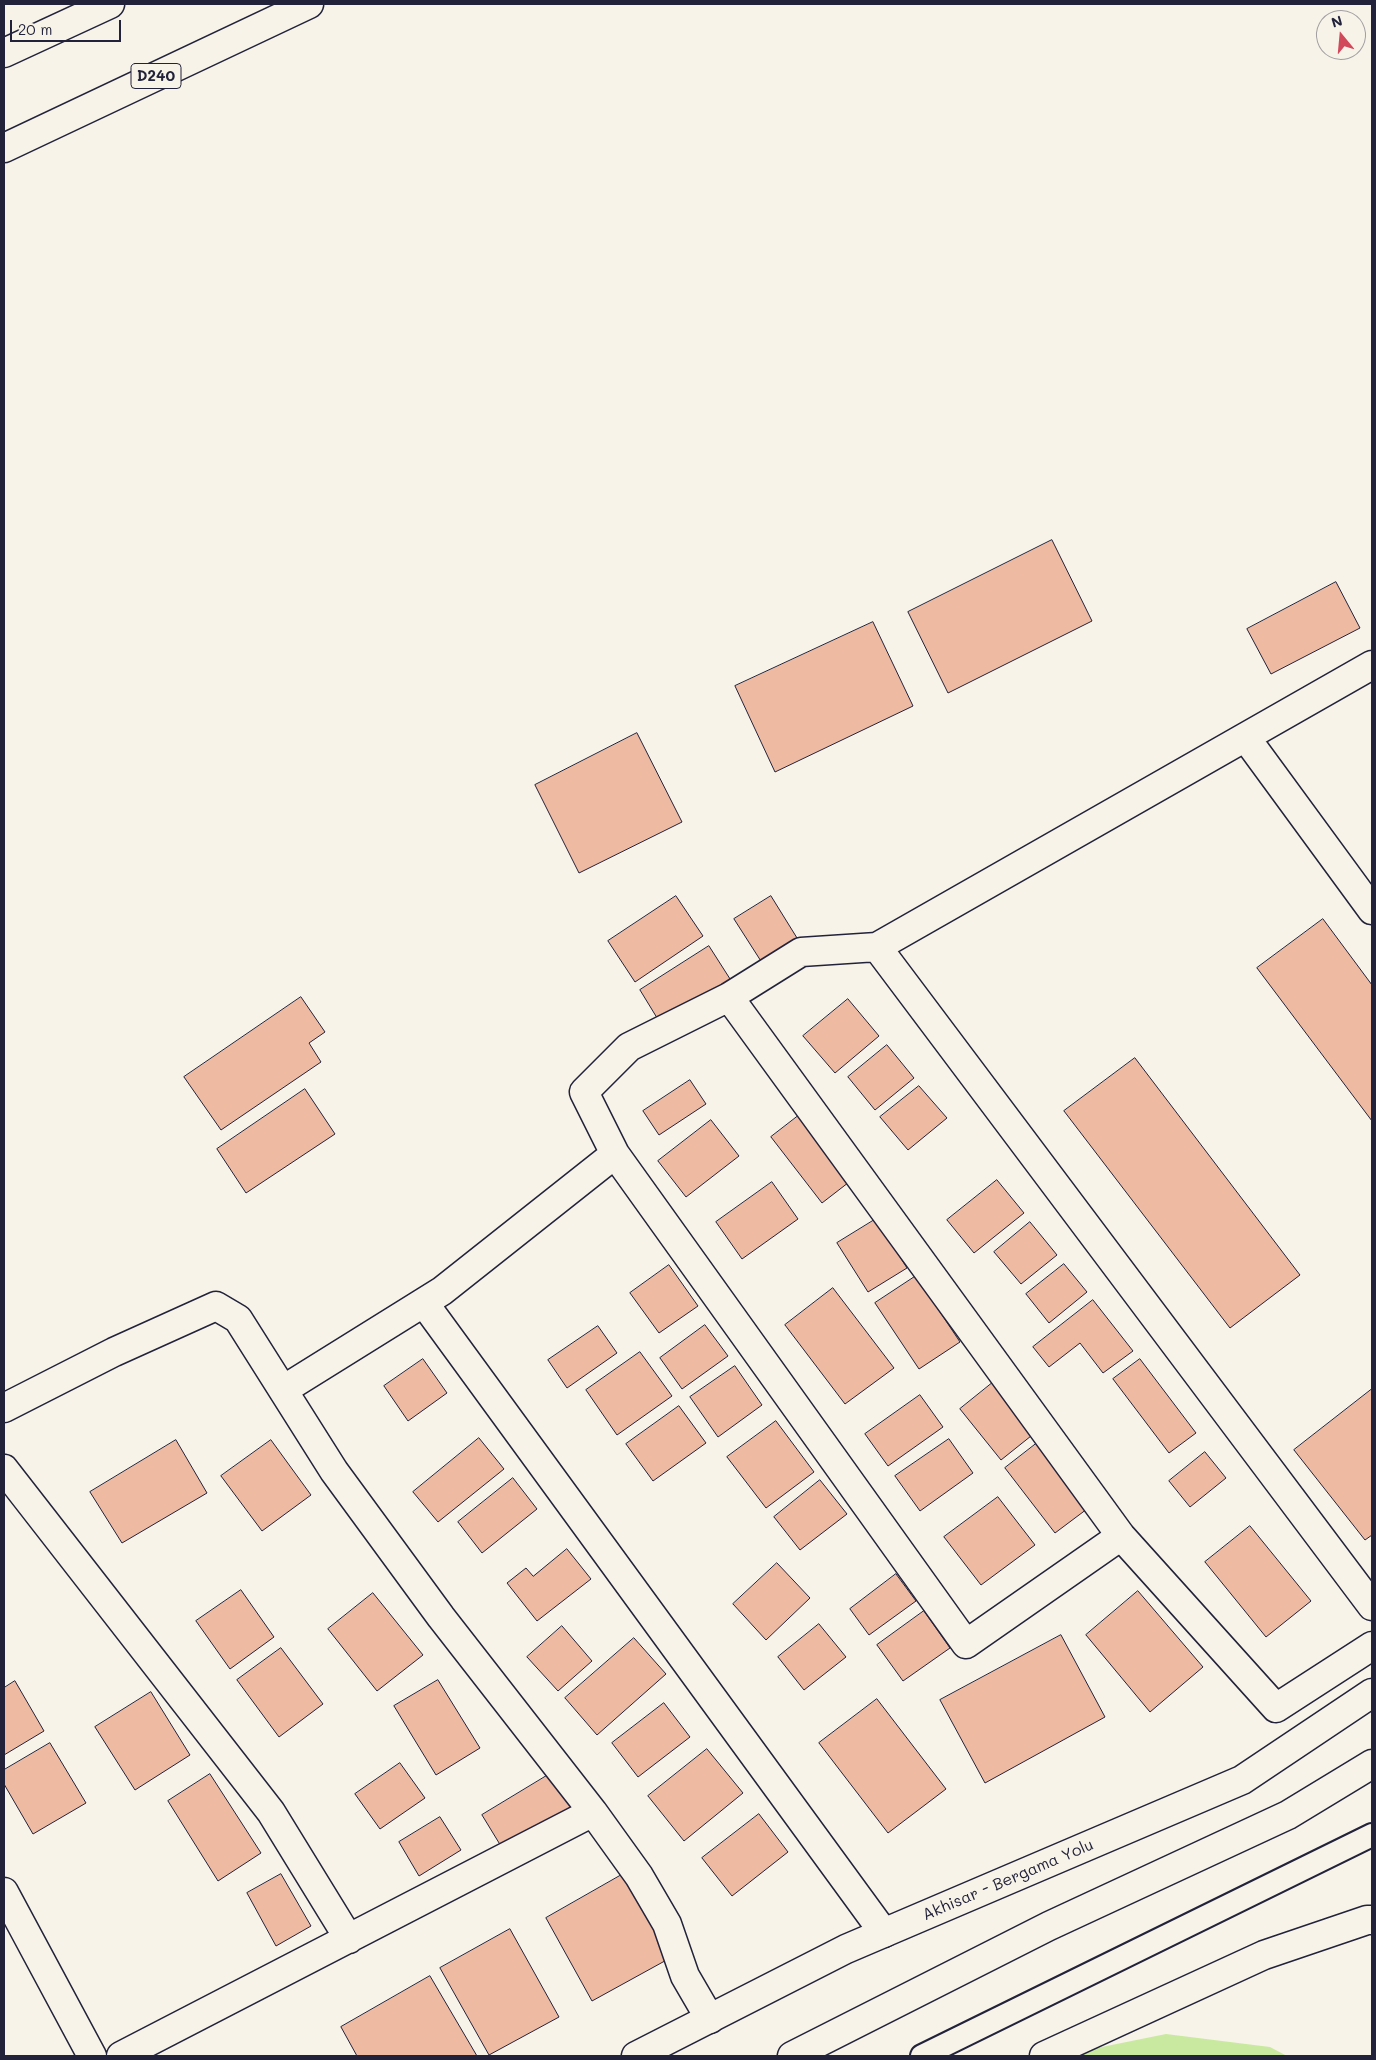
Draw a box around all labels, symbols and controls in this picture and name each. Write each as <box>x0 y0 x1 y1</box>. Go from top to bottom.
scale bar <box>12 10 124 42</box>
north arrow <box>1316 10 1366 60</box>
text: N <box>1329 10 1345 32</box>
text: 20 m <box>18 19 52 39</box>
road number: D240 <box>131 64 181 88</box>
street label: Akhisar - Bergama Yolu <box>920 1835 1096 1925</box>

